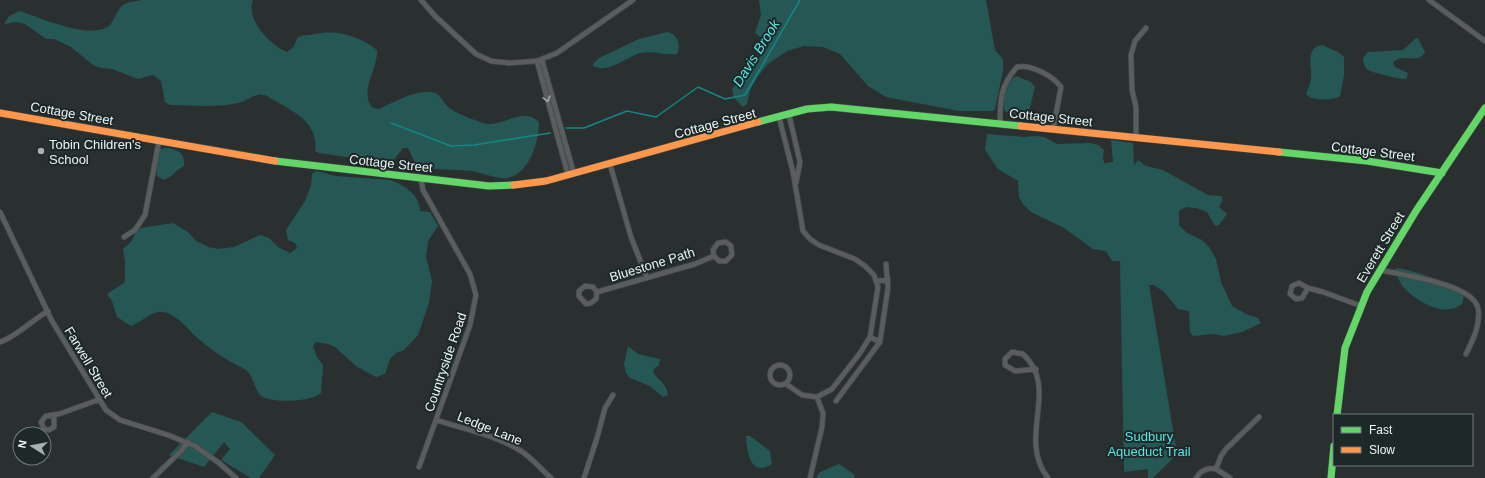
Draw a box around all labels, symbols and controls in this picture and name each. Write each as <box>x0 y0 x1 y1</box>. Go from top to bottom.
water label: Davis Brook <box>729 16 783 89</box>
one-way arrow <box>542 95 551 102</box>
street label: Cottage Street <box>29 99 115 128</box>
street label: Cottage Street <box>673 105 758 142</box>
street label: Cottage Street <box>1008 106 1094 129</box>
place label: Tobin Children's School <box>49 137 142 167</box>
street label: Cottage Street <box>1330 139 1416 164</box>
marker: Tobin Children's School <box>36 146 46 156</box>
street label: Cottage Street <box>348 152 434 175</box>
street label: Everett Street <box>1354 209 1408 285</box>
street label: Bluestone Path <box>608 244 697 285</box>
street label: Countryside Road <box>421 311 470 414</box>
street label: Farwell Street <box>61 324 116 401</box>
street label: Ledge Lane <box>455 409 524 448</box>
legend <box>1333 414 1473 466</box>
text: Fast <box>1369 423 1393 437</box>
north arrow <box>12 426 52 466</box>
park label: Sudbury Aqueduct Trail <box>1107 429 1191 459</box>
text: N <box>16 439 29 449</box>
text: Slow <box>1369 443 1395 457</box>

